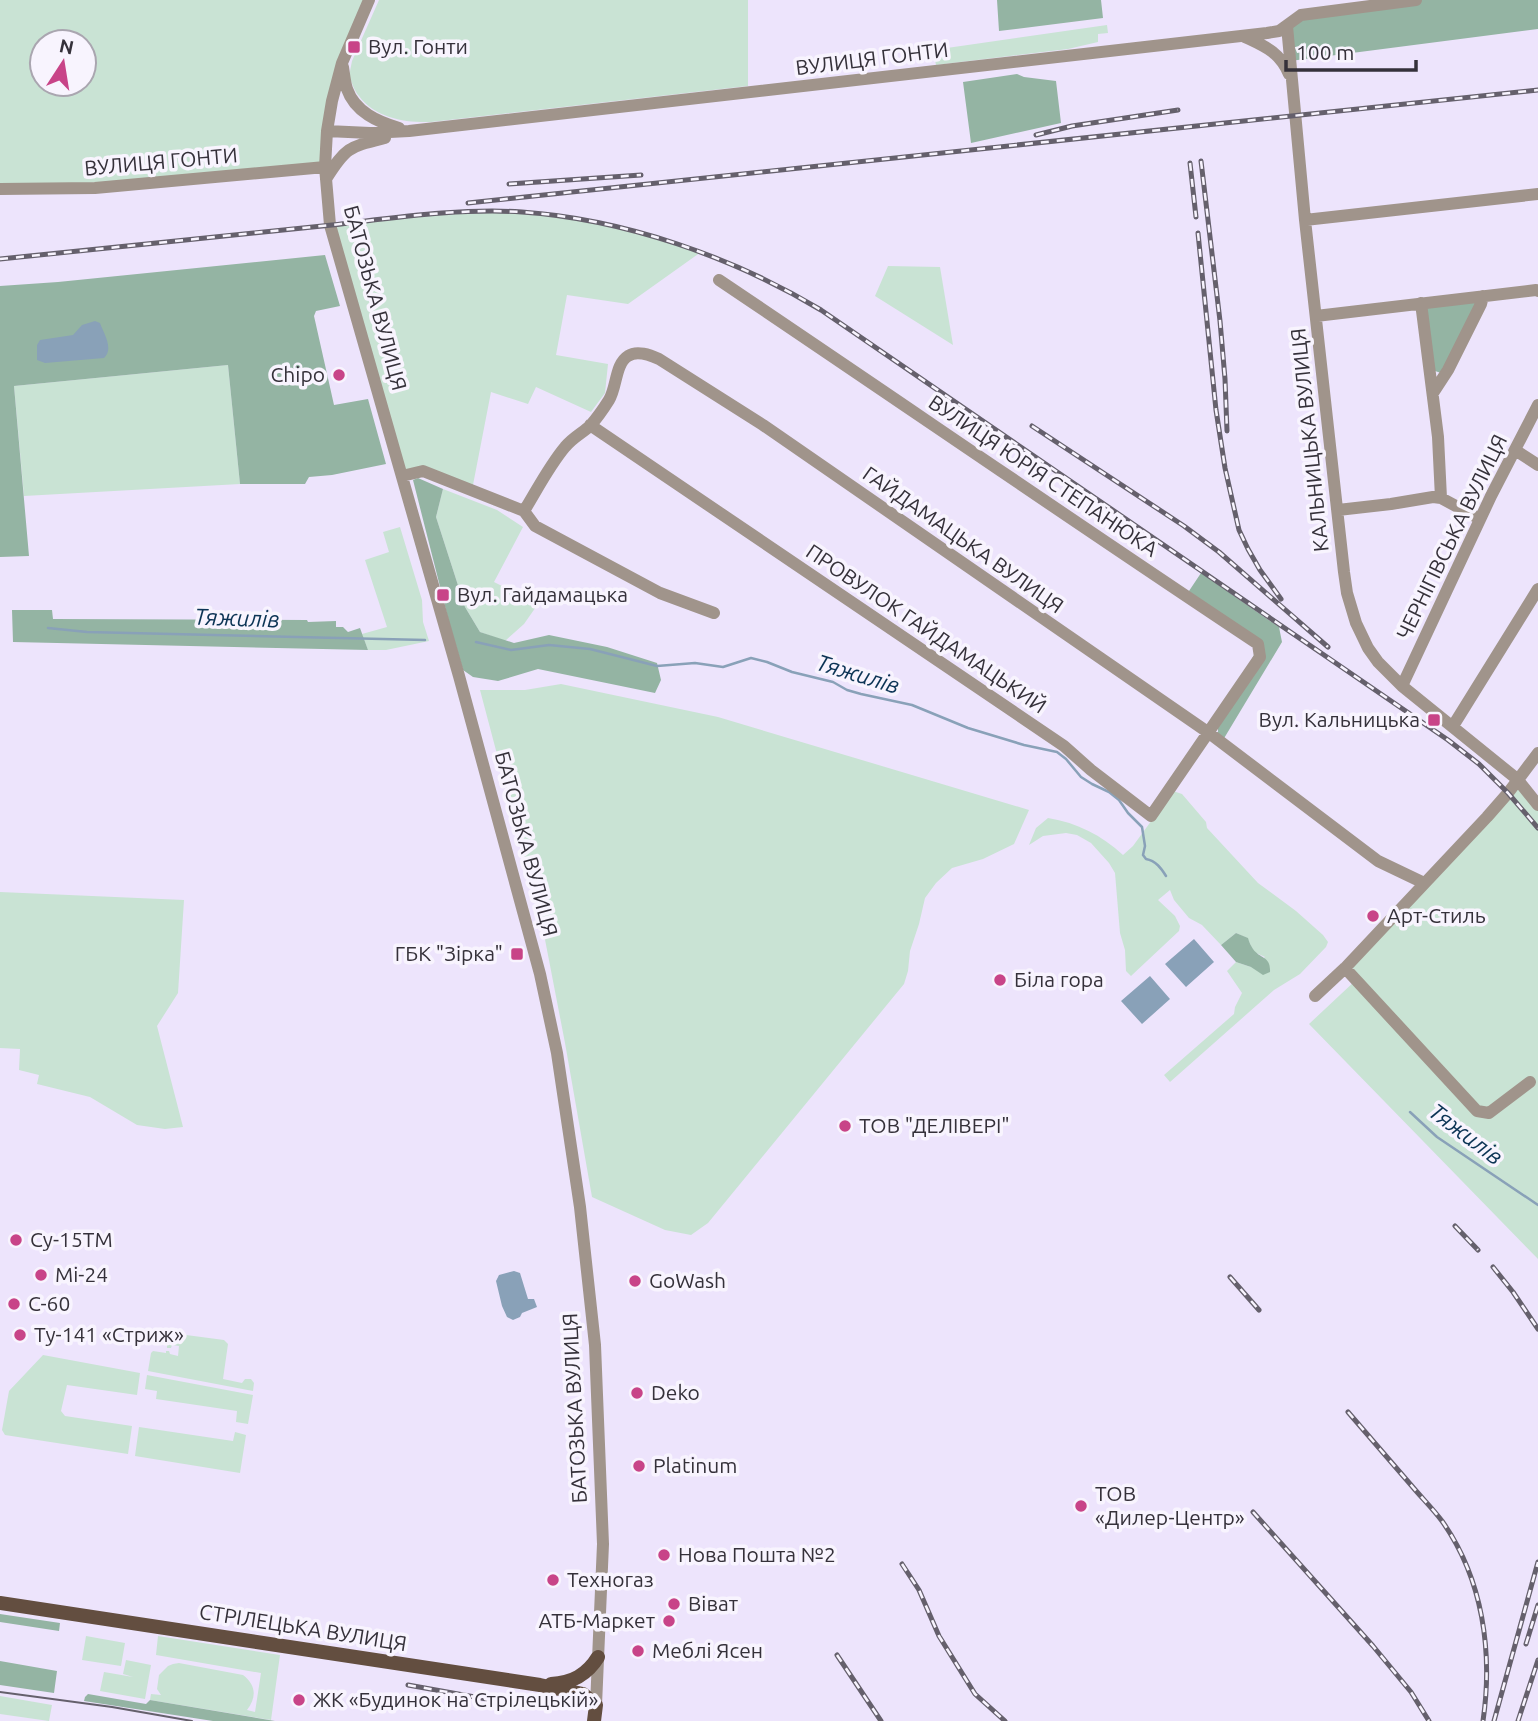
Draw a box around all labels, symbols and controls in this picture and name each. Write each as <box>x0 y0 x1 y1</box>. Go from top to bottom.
north arrow <box>28 28 98 98</box>
scale bar <box>1286 28 1416 72</box>
text: N <box>57 34 76 59</box>
place label: Вул. Гонти <box>368 34 468 58</box>
street label: ВУЛИЦЯ ГОНТИ <box>794 37 950 79</box>
marker: Вул. Гонти <box>346 39 362 55</box>
text: 100 m <box>1296 40 1354 64</box>
street label: ВУЛИЦЯ ГОНТИ <box>83 142 239 180</box>
street label: БАТОЗЬКА ВУЛИЦЯ <box>340 203 412 393</box>
street label: КАЛЬНИЦЬКА ВУЛИЦЯ <box>1285 327 1333 553</box>
place label: Chipo <box>270 362 325 386</box>
marker: Chipo <box>331 367 347 383</box>
street label: ВУЛИЦЯ ЮРІЯ СТЕПАНЮКА <box>924 389 1163 561</box>
street label: ЧЕРНІГІВСЬКА ВУЛИЦЯ <box>1391 430 1511 643</box>
street label: ГАЙДАМАЦЬКА ВУЛИЦЯ <box>859 461 1068 618</box>
street label: ПРОВУЛОК ГАЙДАМАЦЬКИЙ <box>802 539 1051 718</box>
place label: Вул. Гайдамацька <box>457 582 628 606</box>
marker: Вул. Гайдамацька <box>435 587 451 603</box>
water label: Тяжилів <box>194 604 280 631</box>
water label: Тяжилів <box>814 649 903 698</box>
place label: Вул. Кальницька <box>1259 707 1420 731</box>
marker: Вул. Кальницька <box>1426 712 1442 728</box>
street label: БАТОЗЬКА ВУЛИЦЯ <box>491 749 563 939</box>
place label: Арт-Стиль <box>1387 903 1486 927</box>
marker: Арт-Стиль <box>1365 908 1381 924</box>
place label: ГБК "Зірка" <box>395 941 503 965</box>
marker: ГБК "Зірка" <box>509 946 525 962</box>
place label: Біла гора <box>1014 967 1104 991</box>
marker: Біла гора <box>992 972 1008 988</box>
water label: Тяжилів <box>1425 1098 1508 1169</box>
place label: ТОВ "ДЕЛІВЕРІ" <box>859 1113 1010 1137</box>
marker: ТОВ "ДЕЛІВЕРІ" <box>837 1118 853 1134</box>
place label: Су-15ТМ <box>30 1227 113 1251</box>
marker: Су-15ТМ <box>8 1232 24 1248</box>
place label: Мі-24 <box>55 1262 108 1286</box>
marker: Мі-24 <box>33 1267 49 1283</box>
place label: GoWash <box>649 1268 726 1292</box>
marker: GoWash <box>627 1273 643 1289</box>
place label: С-60 <box>28 1291 70 1315</box>
marker: С-60 <box>6 1296 22 1312</box>
street label: БАТОЗЬКА ВУЛИЦЯ <box>557 1312 591 1504</box>
place label: Ту-141 «Стриж» <box>34 1322 184 1346</box>
marker: Ту-141 «Стриж» <box>12 1327 28 1343</box>
place label: Deko <box>651 1380 700 1404</box>
marker: Deko <box>629 1385 645 1401</box>
place label: Platinum <box>653 1453 737 1477</box>
marker: Platinum <box>631 1458 647 1474</box>
place label: ТОВ «Дилер-Центр» <box>1095 1481 1245 1529</box>
marker: ТОВ «Дилер-Центр» <box>1073 1498 1089 1514</box>
place label: Нова Пошта №2 <box>678 1542 836 1566</box>
marker: Нова Пошта №2 <box>656 1547 672 1563</box>
place label: Техногаз <box>567 1567 654 1591</box>
marker: Техногаз <box>545 1572 561 1588</box>
place label: Віват <box>688 1591 739 1615</box>
marker: Віват <box>666 1596 682 1612</box>
street label: СТРІЛЕЦЬКА ВУЛИЦЯ <box>198 1599 409 1655</box>
place label: АТБ-Маркет <box>539 1608 656 1632</box>
marker: АТБ-Маркет <box>661 1613 677 1629</box>
place label: Меблі Ясен <box>652 1638 763 1662</box>
marker: Меблі Ясен <box>630 1643 646 1659</box>
place label: ЖК «Будинок на Стрілецькій» <box>313 1687 599 1711</box>
marker: ЖК «Будинок на Стрілецькій» <box>291 1692 307 1708</box>

